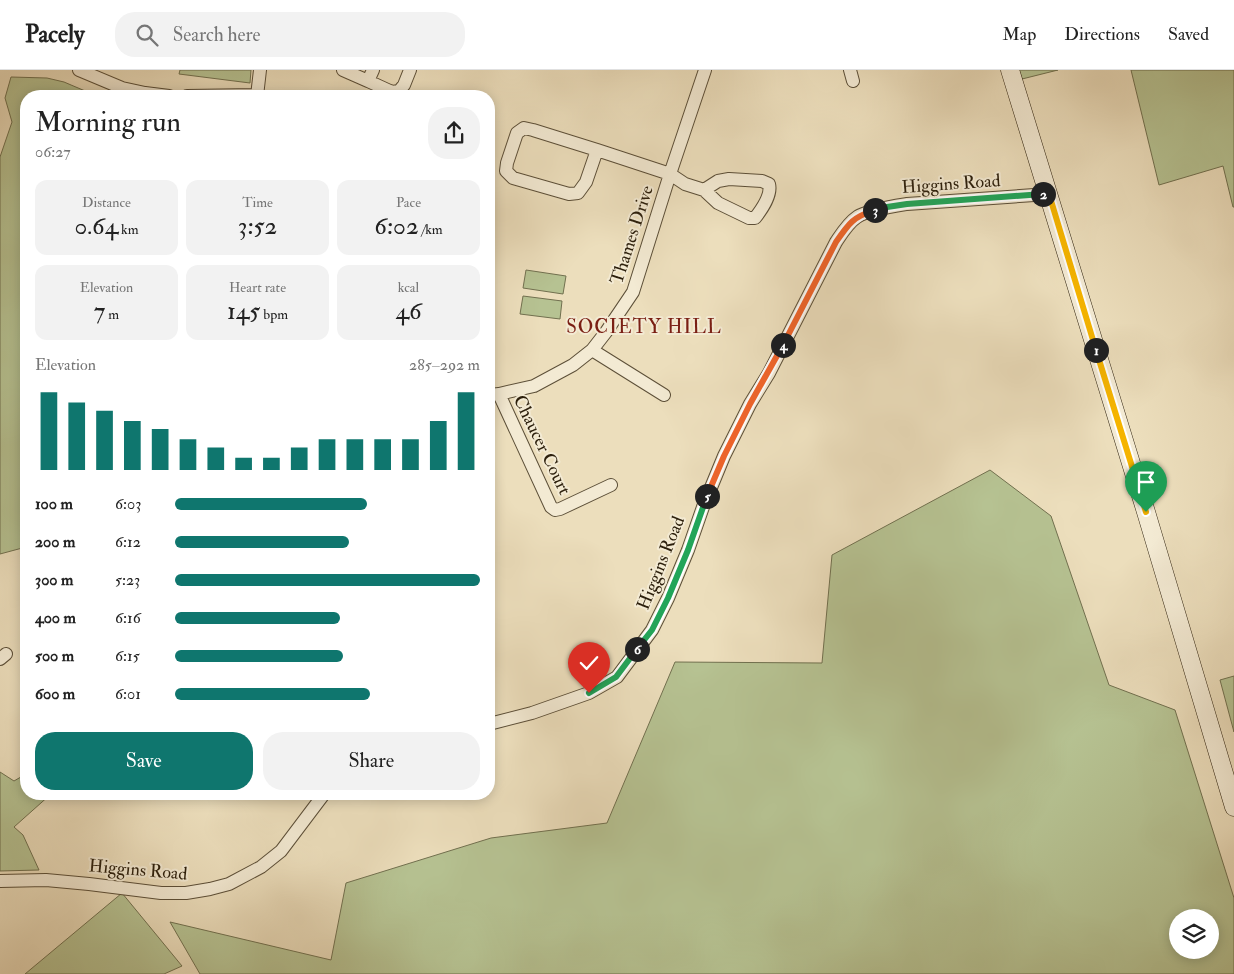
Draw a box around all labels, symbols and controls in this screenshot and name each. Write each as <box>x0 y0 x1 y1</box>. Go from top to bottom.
search box <box>115 12 465 57</box>
text: Pacely <box>25 19 85 50</box>
icon: search <box>133 21 161 49</box>
text: Search here <box>173 23 261 47</box>
text: Map <box>1003 23 1036 46</box>
text: Directions <box>1064 23 1140 46</box>
text: Saved <box>1168 23 1209 46</box>
text: Morning run <box>35 105 181 140</box>
button: share <box>428 107 480 159</box>
text: 06:27 <box>35 142 71 162</box>
street label: Higgins Road <box>901 169 1001 199</box>
street label: Thames Drive <box>605 182 659 287</box>
pin: 2 <box>1030 182 1056 206</box>
text: 2 <box>1040 186 1047 203</box>
text: Distance <box>82 194 131 211</box>
text: Time <box>242 194 273 211</box>
text: Pace <box>396 194 421 211</box>
pin: 3 <box>862 198 888 222</box>
text: 3 <box>873 202 878 219</box>
text: 0.64 <box>74 211 118 242</box>
text: 3:52 <box>238 211 277 242</box>
text: 6:02 <box>374 211 419 242</box>
text: km <box>118 221 139 238</box>
text: /km <box>419 221 443 238</box>
text: Elevation <box>80 279 133 296</box>
text: Heart rate <box>229 279 286 296</box>
text: kcal <box>398 279 419 296</box>
text: 7 <box>94 296 105 327</box>
text: 145 <box>227 296 260 327</box>
text: 46 <box>395 296 422 327</box>
text: m <box>105 306 119 323</box>
text: bpm <box>260 306 288 323</box>
district label: SOCIETY HILL <box>566 315 722 339</box>
pin: 4 <box>770 332 796 358</box>
text: 4 <box>780 337 787 354</box>
pin: 1 <box>1084 338 1108 362</box>
text: 1 <box>1094 342 1099 359</box>
text: Elevation <box>35 355 96 375</box>
text: 285–292 m <box>409 355 480 375</box>
street label: Chaucer Court <box>508 391 576 499</box>
pin <box>1125 461 1167 512</box>
icon: arrive <box>1132 468 1160 496</box>
pin: 5 <box>694 484 720 508</box>
text: 5 <box>704 488 711 505</box>
text: 100 m <box>35 494 73 514</box>
text: 6:03 <box>115 494 141 514</box>
street label: Higgins Road <box>632 513 690 613</box>
text: 200 m <box>35 532 75 552</box>
text: 6:12 <box>115 532 141 552</box>
text: 300 m <box>35 570 73 590</box>
text: 5:23 <box>115 570 140 590</box>
text: 400 m <box>35 608 76 628</box>
text: 6:16 <box>115 608 141 628</box>
pin: 6 <box>624 636 650 662</box>
text: 6 <box>634 641 641 658</box>
pin <box>568 642 610 693</box>
text: 500 m <box>35 646 74 666</box>
text: 6:15 <box>115 646 140 666</box>
icon: check <box>575 649 603 677</box>
text: 600 m <box>35 684 75 704</box>
text: 6:01 <box>115 684 141 704</box>
button: Save <box>35 732 253 790</box>
button: Share <box>263 732 480 790</box>
street label: Higgins Road <box>88 854 188 886</box>
map controls <box>1169 909 1219 959</box>
button: layers <box>1169 909 1219 959</box>

